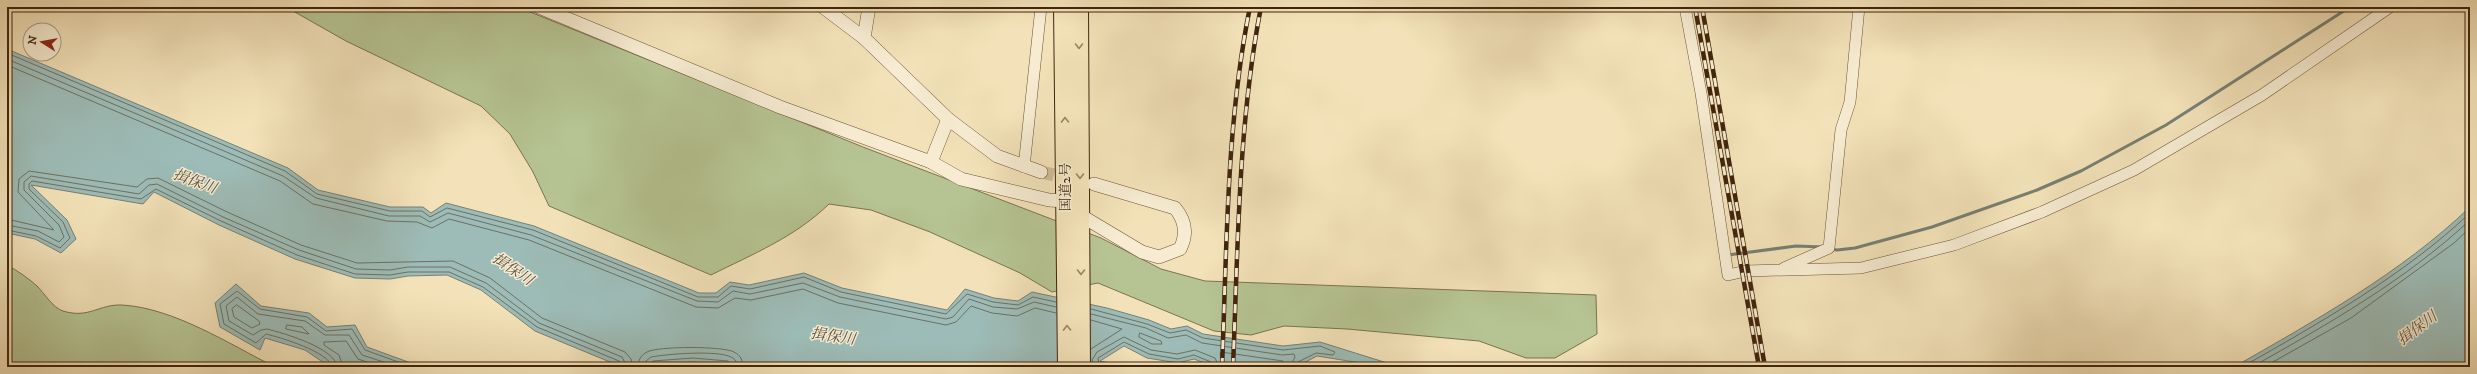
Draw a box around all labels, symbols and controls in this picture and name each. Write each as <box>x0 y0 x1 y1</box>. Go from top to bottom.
north arrow <box>22 22 62 62</box>
text: N <box>25 35 41 46</box>
one-way arrow <box>1075 43 1083 49</box>
one-way arrow <box>1061 117 1069 123</box>
street label: 国道2号 <box>1057 163 1075 211</box>
water label: 揖保川 <box>170 165 221 199</box>
one-way arrow <box>1076 173 1084 179</box>
water label: 揖保川 <box>489 249 538 291</box>
one-way arrow <box>1077 269 1085 275</box>
water label: 揖保川 <box>2394 306 2443 350</box>
water label: 揖保川 <box>809 324 859 349</box>
one-way arrow <box>1062 325 1071 331</box>

